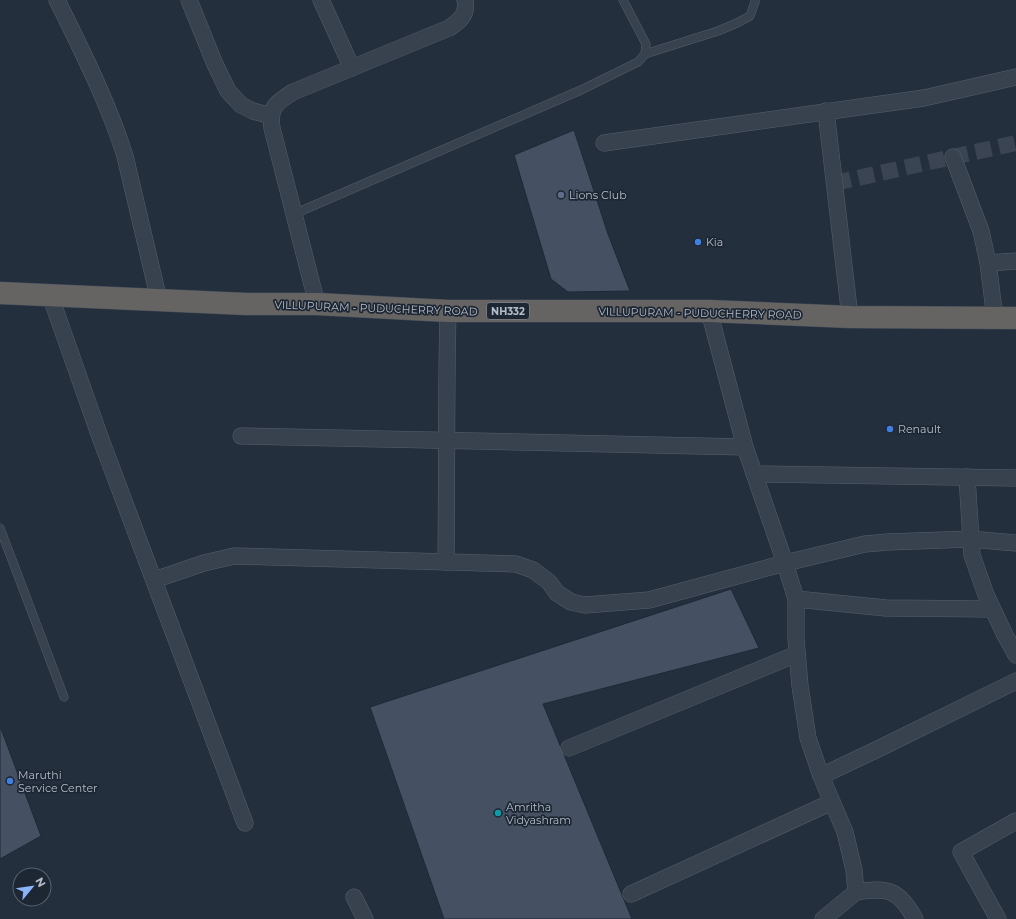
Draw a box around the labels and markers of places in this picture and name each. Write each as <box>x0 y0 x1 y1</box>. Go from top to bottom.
place label: Lions Club <box>569 188 627 202</box>
marker: Lions Club <box>556 190 566 200</box>
place label: Kia <box>706 235 723 249</box>
marker: Kia <box>693 237 703 247</box>
place label: Renault <box>898 422 942 436</box>
marker: Renault <box>885 424 895 434</box>
place label: Maruthi Service Center <box>18 768 97 795</box>
marker: Maruthi Service Center <box>5 776 15 786</box>
place label: Amritha Vidyashram <box>506 800 571 827</box>
marker: Amritha Vidyashram <box>493 808 503 818</box>

